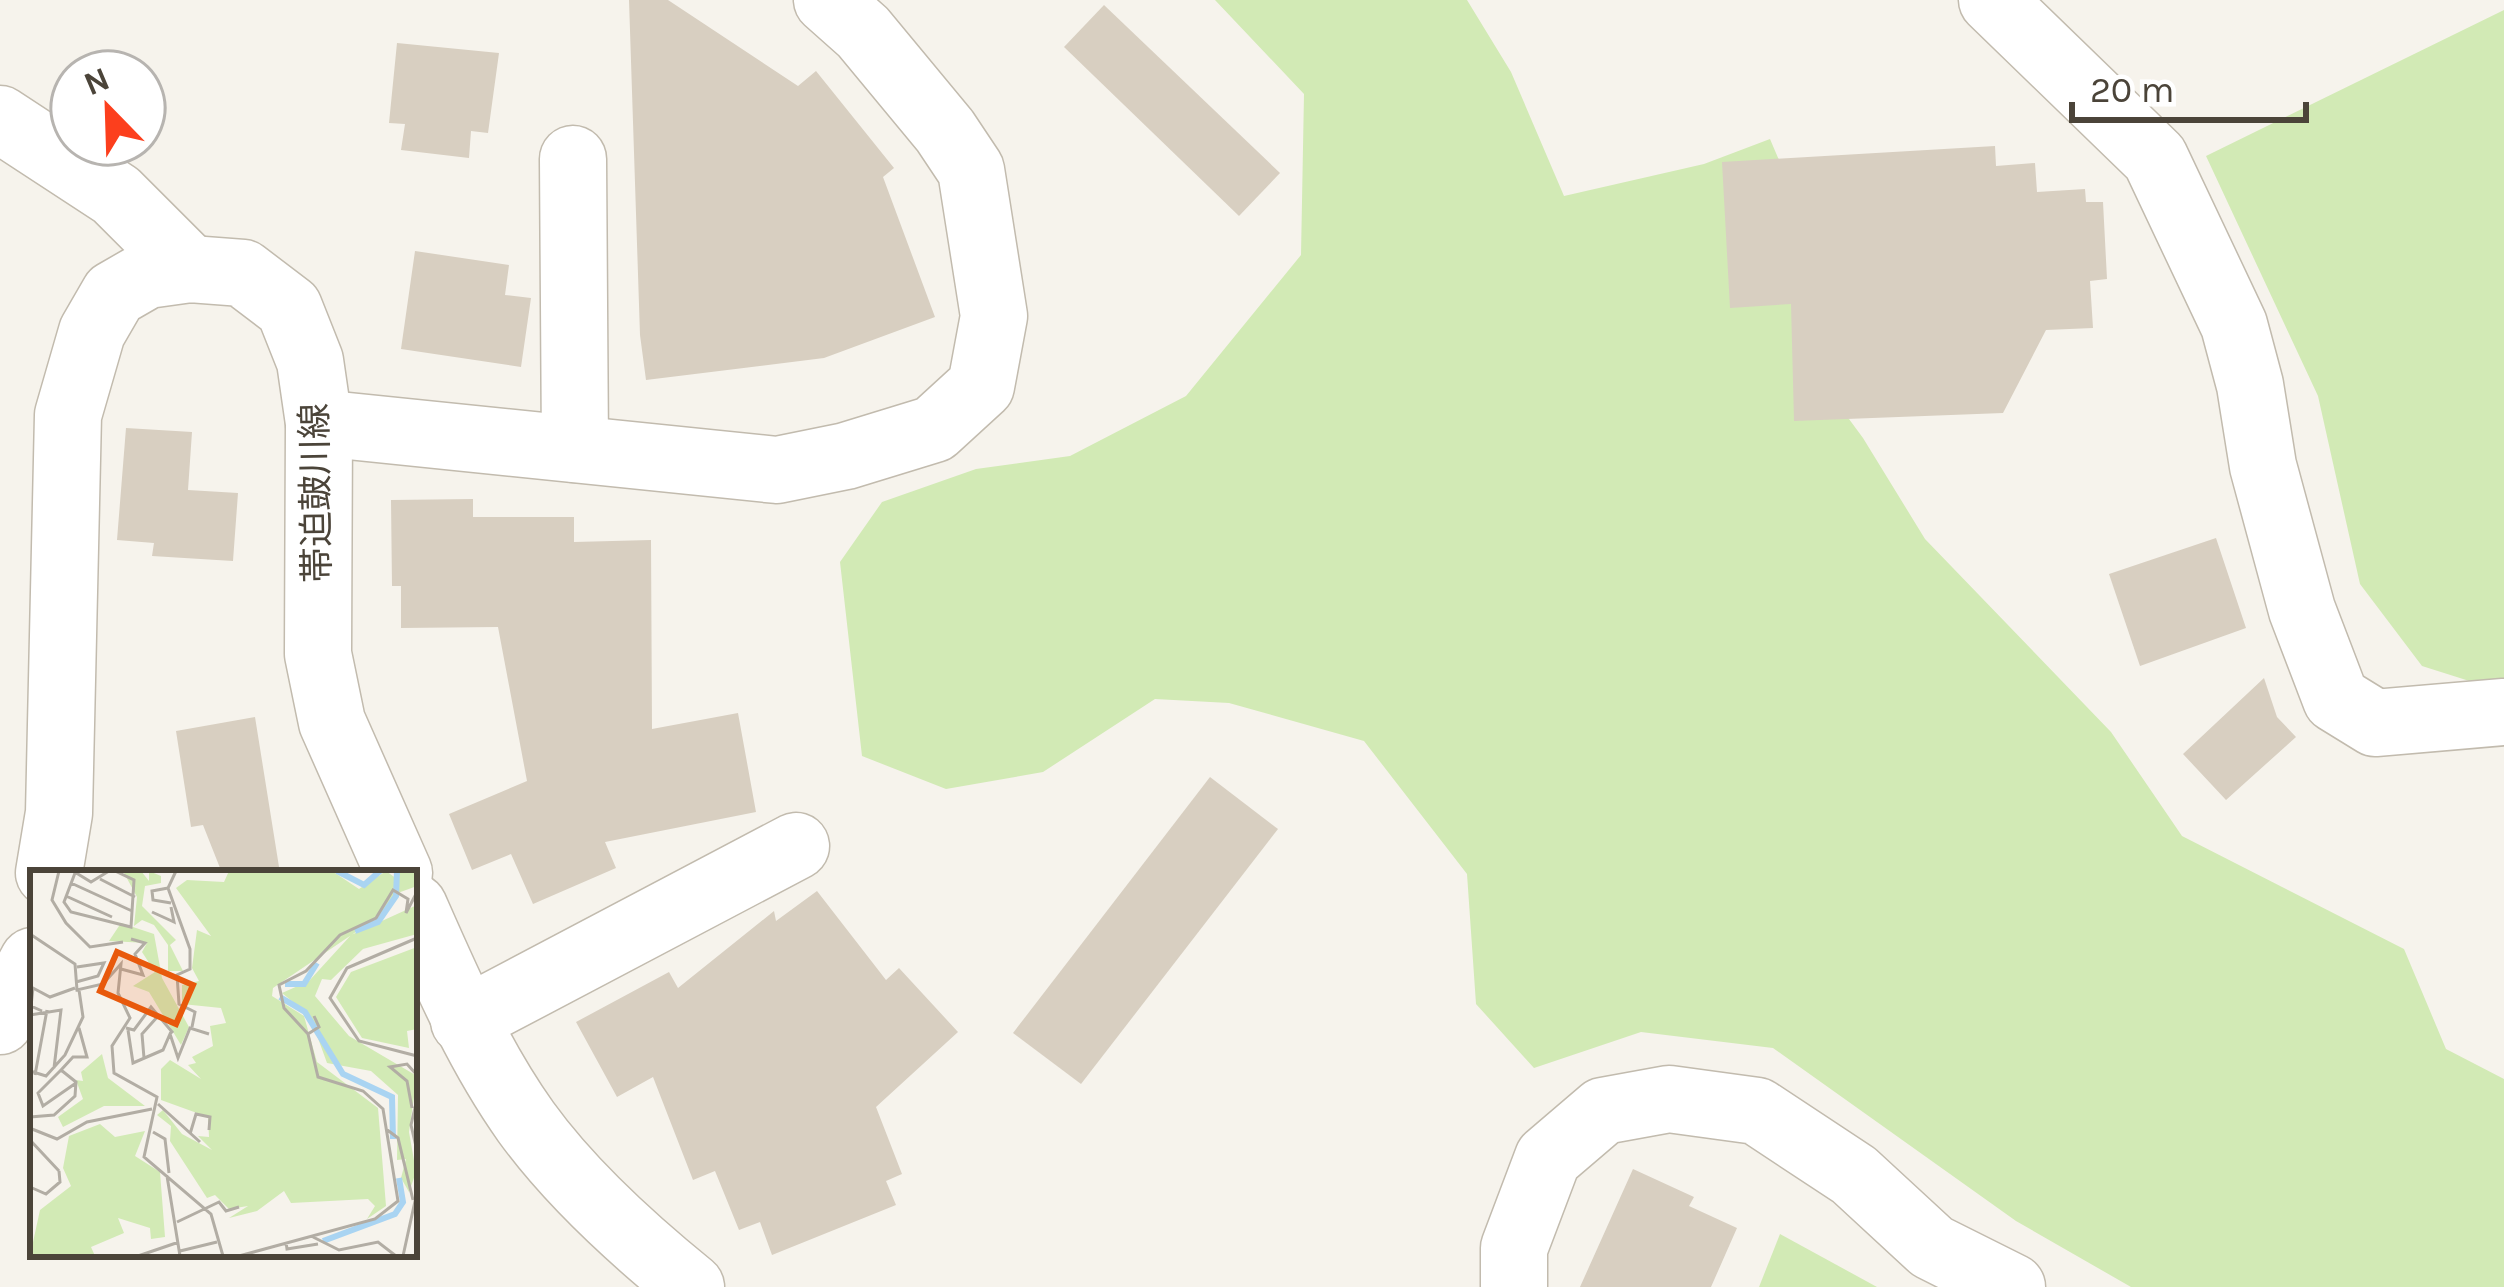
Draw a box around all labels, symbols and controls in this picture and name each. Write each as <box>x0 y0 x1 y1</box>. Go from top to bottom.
north arrow <box>48 48 168 168</box>
scale bar <box>2072 48 2306 122</box>
text: N <box>78 59 115 103</box>
text: 20 m <box>2090 69 2174 111</box>
street label: 帯迫皷川線 <box>293 403 339 583</box>
inset map <box>30 870 417 1257</box>

